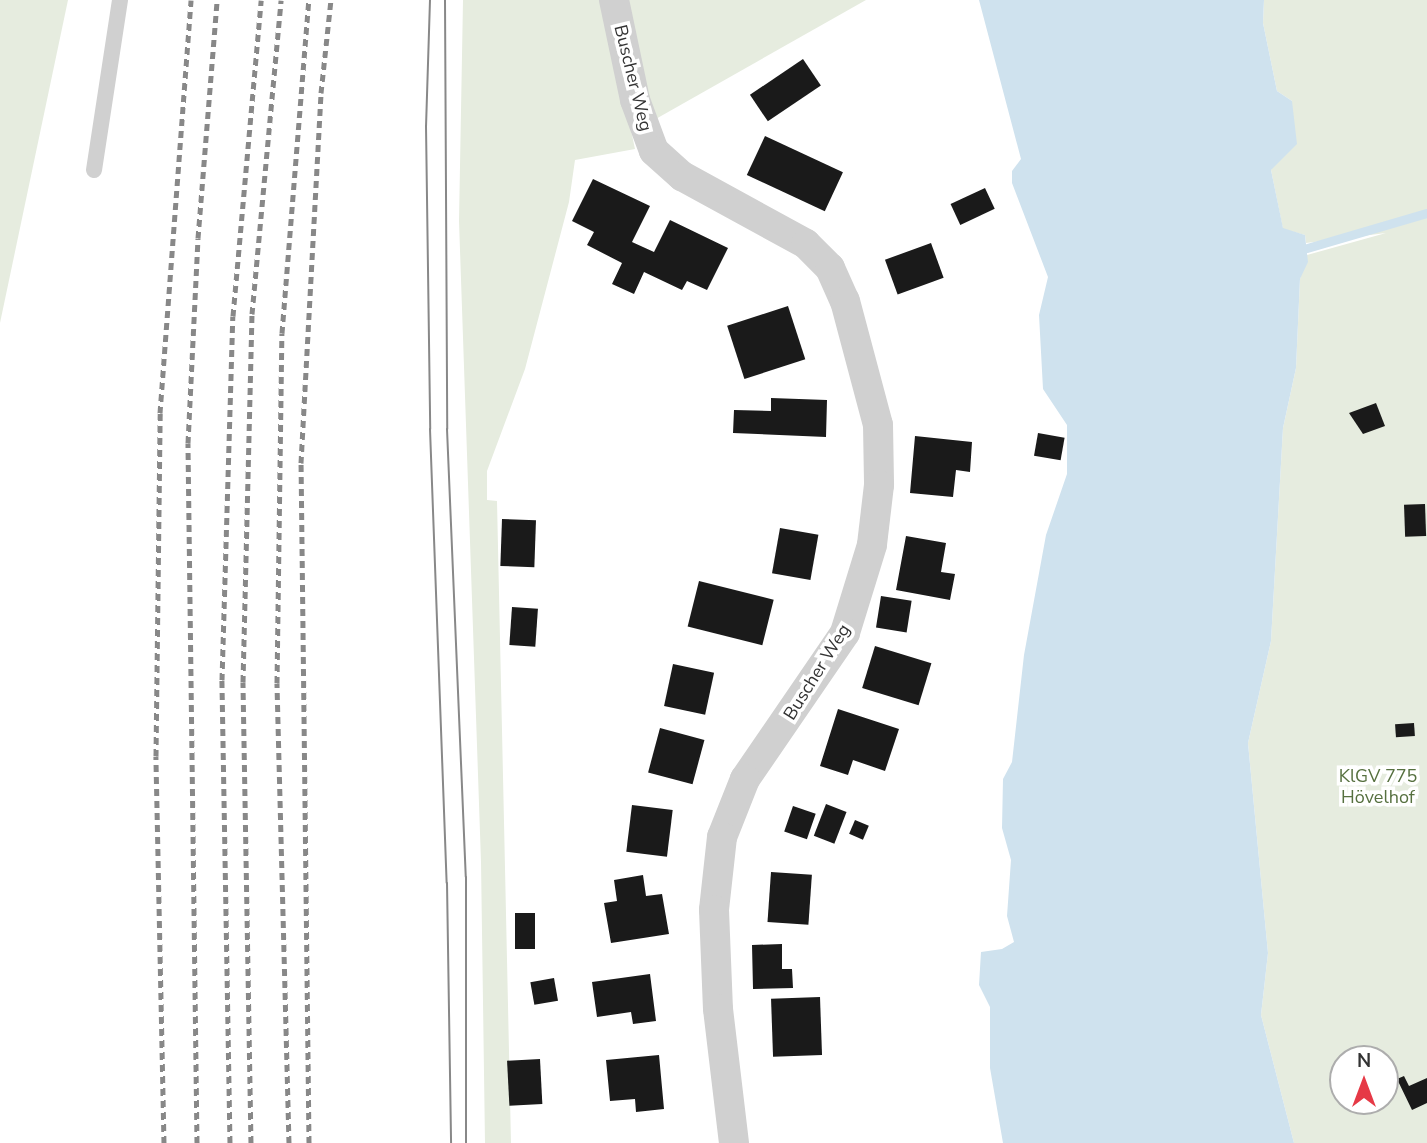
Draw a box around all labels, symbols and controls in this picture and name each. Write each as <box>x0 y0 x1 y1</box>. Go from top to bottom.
street label: Buscher Weg <box>609 23 657 133</box>
street label: Buscher Weg <box>779 620 855 724</box>
park label: KlGV 775 Hövelhof <box>1339 766 1417 808</box>
north arrow <box>1329 1045 1399 1115</box>
text: N <box>1357 1048 1371 1074</box>

